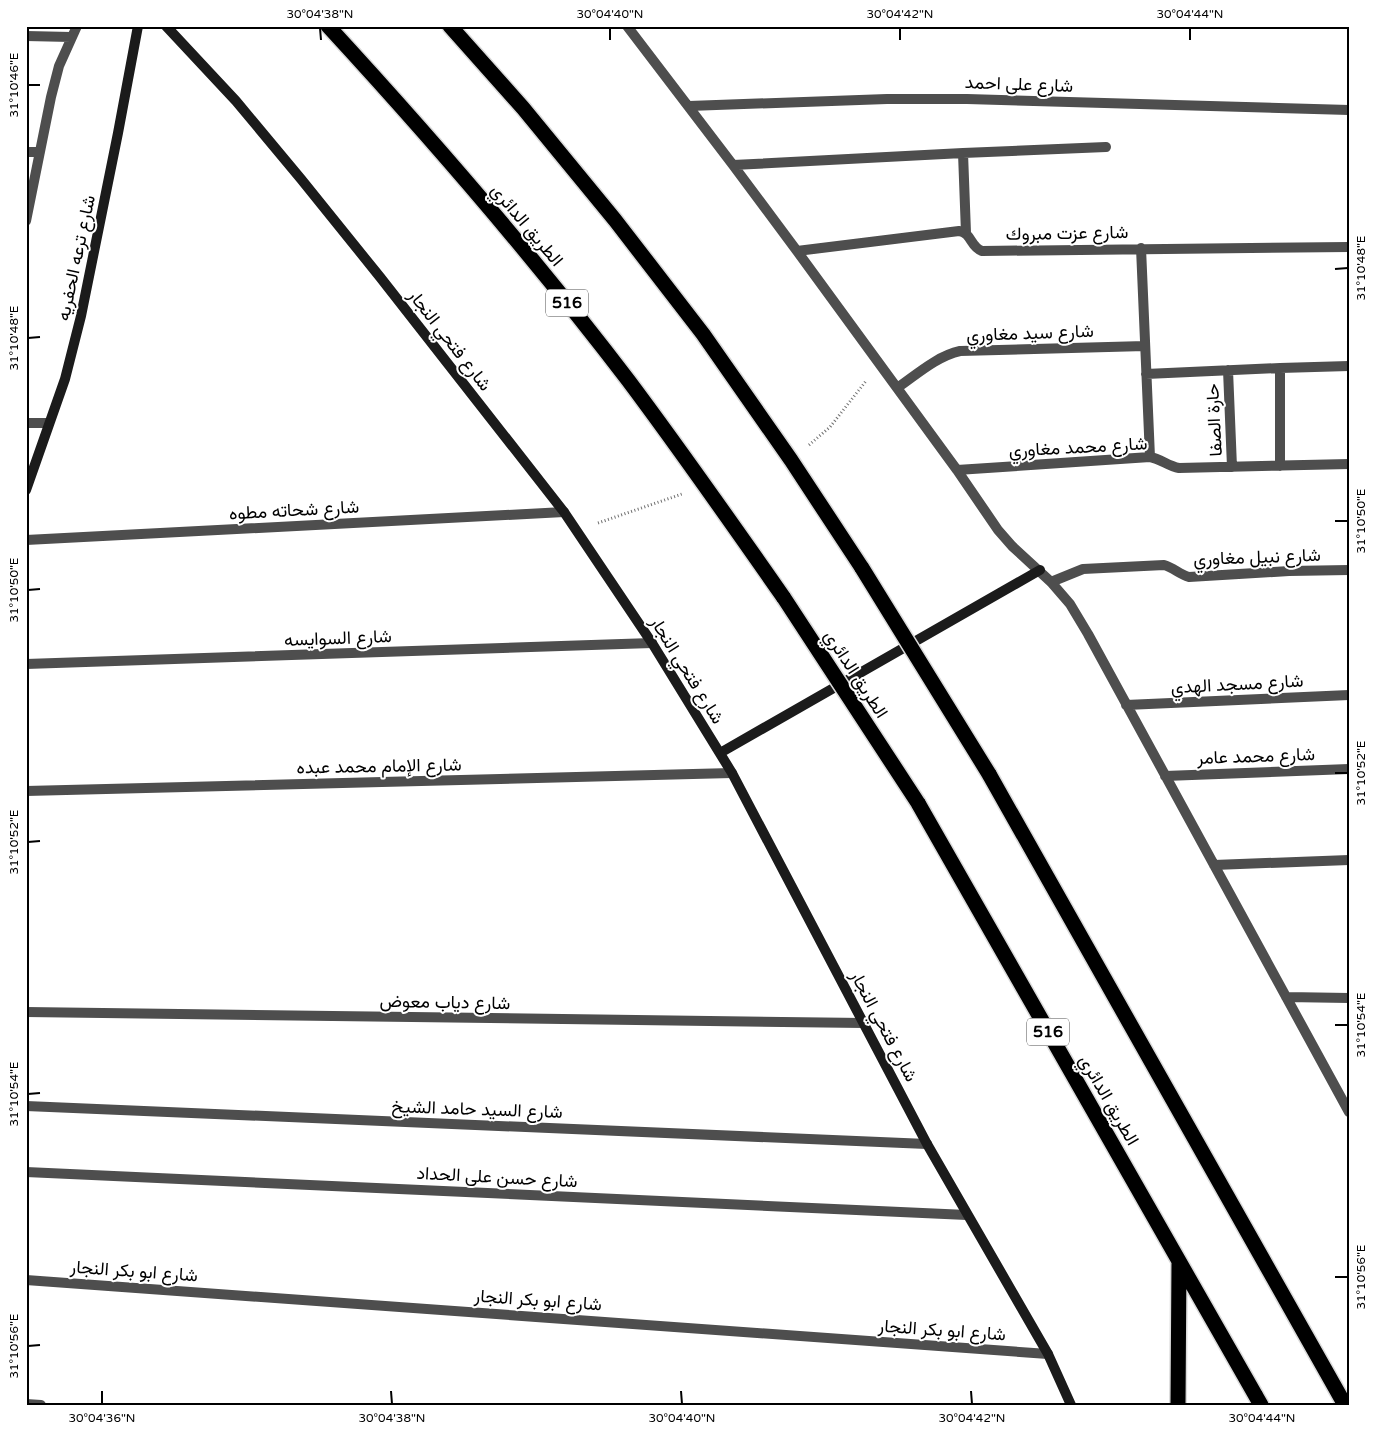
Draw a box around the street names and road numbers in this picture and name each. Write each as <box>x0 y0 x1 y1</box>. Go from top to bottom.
street label: شارع على احمد <box>964 71 1074 98</box>
street label: الطريق الدائري <box>483 179 568 273</box>
street label: شارع ترعه الحفريه <box>52 193 101 323</box>
street label: شارع عزت مبروك <box>1006 221 1129 246</box>
street label: شارع فتحي النجار <box>400 284 496 398</box>
road number: 516 <box>546 290 588 316</box>
street label: شارع سيد مغاوري <box>966 320 1094 350</box>
street label: حارة الصفا <box>1201 383 1227 457</box>
street label: شارع محمد مغاوري <box>1008 432 1148 466</box>
street label: شارع شحاته مطوه <box>228 496 360 525</box>
street label: شارع نبيل مغاوري <box>1193 544 1321 574</box>
street label: شارع فتحي النجار <box>641 611 729 730</box>
street label: شارع السوايسه <box>284 625 392 652</box>
street label: الطريق الدائري <box>816 626 893 724</box>
street label: شارع مسجد الهدي <box>1170 670 1304 702</box>
street label: شارع محمد عامر <box>1196 743 1315 770</box>
street label: شارع الإمام محمد عبده <box>296 754 462 779</box>
street label: شارع فتحي النجار <box>841 966 923 1087</box>
street label: شارع دياب معوض <box>379 990 510 1015</box>
road number: 516 <box>1027 1019 1069 1046</box>
street label: الطريق الدائري <box>1071 1051 1144 1151</box>
street label: شارع السيد حامد الشيخ <box>391 1095 563 1124</box>
street label: شارع حسن على الحداد <box>416 1162 578 1193</box>
street label: شارع ابو بكر النجار <box>68 1256 198 1287</box>
street label: شارع ابو بكر النجار <box>472 1285 602 1316</box>
street label: شارع ابو بكر النجار <box>876 1315 1006 1346</box>

